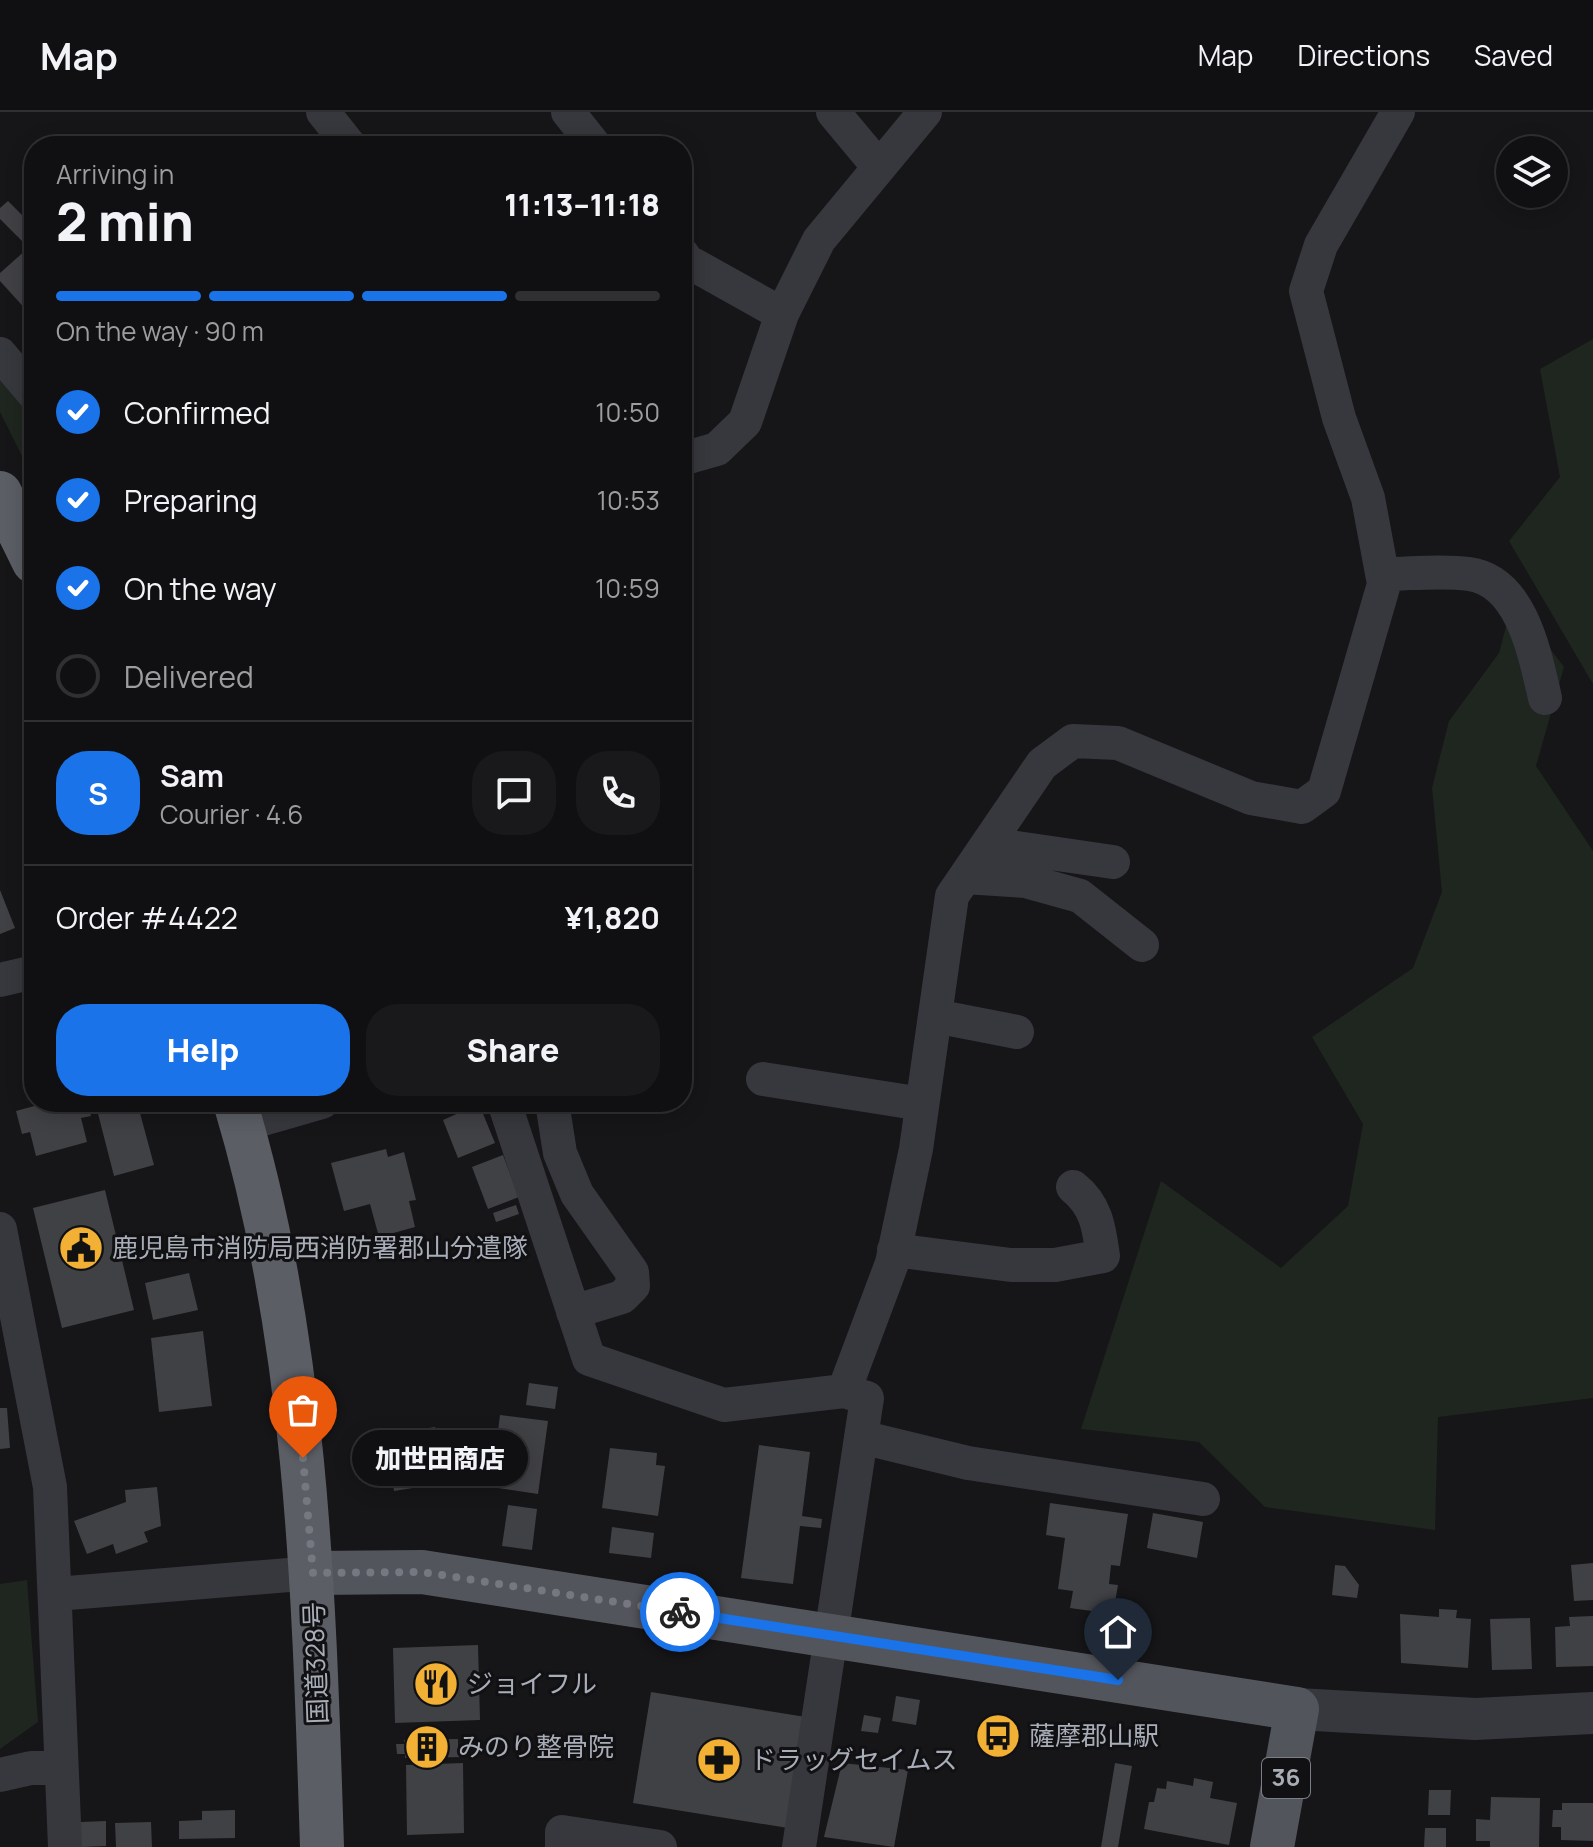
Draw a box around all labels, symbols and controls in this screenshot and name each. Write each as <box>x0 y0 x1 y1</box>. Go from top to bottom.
text: Map <box>40 29 118 81</box>
text: Map <box>1198 36 1253 74</box>
text: Directions <box>1297 36 1430 74</box>
text: Saved <box>1474 36 1553 74</box>
map controls <box>1496 136 1568 208</box>
button: layers <box>1496 136 1568 208</box>
text: Arriving in <box>56 156 174 192</box>
text: 11:13–11:18 <box>504 184 660 225</box>
text: 2 min <box>56 186 194 257</box>
text: On the way · 90 m <box>56 313 264 349</box>
icon: check <box>56 390 100 434</box>
text: Confirmed <box>124 392 271 433</box>
text: 10:50 <box>595 394 660 430</box>
icon: check <box>56 478 100 522</box>
text: Preparing <box>124 480 258 521</box>
text: 10:53 <box>597 482 660 518</box>
icon: check <box>56 566 100 610</box>
text: On the way <box>124 568 277 609</box>
text: 10:59 <box>595 570 660 606</box>
text: Delivered <box>124 656 254 697</box>
button: chat <box>472 751 556 835</box>
button: phone <box>576 751 660 835</box>
text: Sam <box>160 755 224 796</box>
text: S <box>88 773 108 814</box>
text: Courier · 4.6 <box>160 796 303 832</box>
text: Order #4422 <box>56 897 238 938</box>
text: ¥1,820 <box>565 897 660 938</box>
button: Help <box>56 1004 350 1096</box>
button: Share <box>366 1004 660 1096</box>
public building icon: 鹿児島市消防局西消防署郡山分遣隊 <box>57 1224 105 1272</box>
place label: 鹿児島市消防局西消防署郡山分遣隊 <box>112 1229 528 1265</box>
pin <box>269 1376 337 1458</box>
icon: bag <box>281 1388 325 1432</box>
callout: 加世田商店 <box>351 1430 527 1486</box>
text: 加世田商店 <box>375 1440 505 1476</box>
courier <box>640 1572 720 1652</box>
icon: bike <box>658 1590 702 1634</box>
pin <box>1084 1598 1152 1680</box>
street label: 国道328号 <box>295 1601 335 1725</box>
icon: home <box>1096 1610 1140 1654</box>
restaurant icon: ジョイフル <box>412 1660 460 1708</box>
place label: ジョイフル <box>467 1665 597 1701</box>
bus stop icon: 薩摩郡山駅 <box>974 1712 1022 1760</box>
place label: 薩摩郡山駅 <box>1029 1717 1159 1753</box>
building icon: みのり整骨院 <box>403 1723 451 1771</box>
place label: みのり整骨院 <box>458 1728 614 1764</box>
pharmacy icon: ドラッグセイムス <box>695 1736 743 1784</box>
place label: ドラッグセイムス <box>750 1741 957 1777</box>
road number: 36 <box>1262 1758 1310 1798</box>

